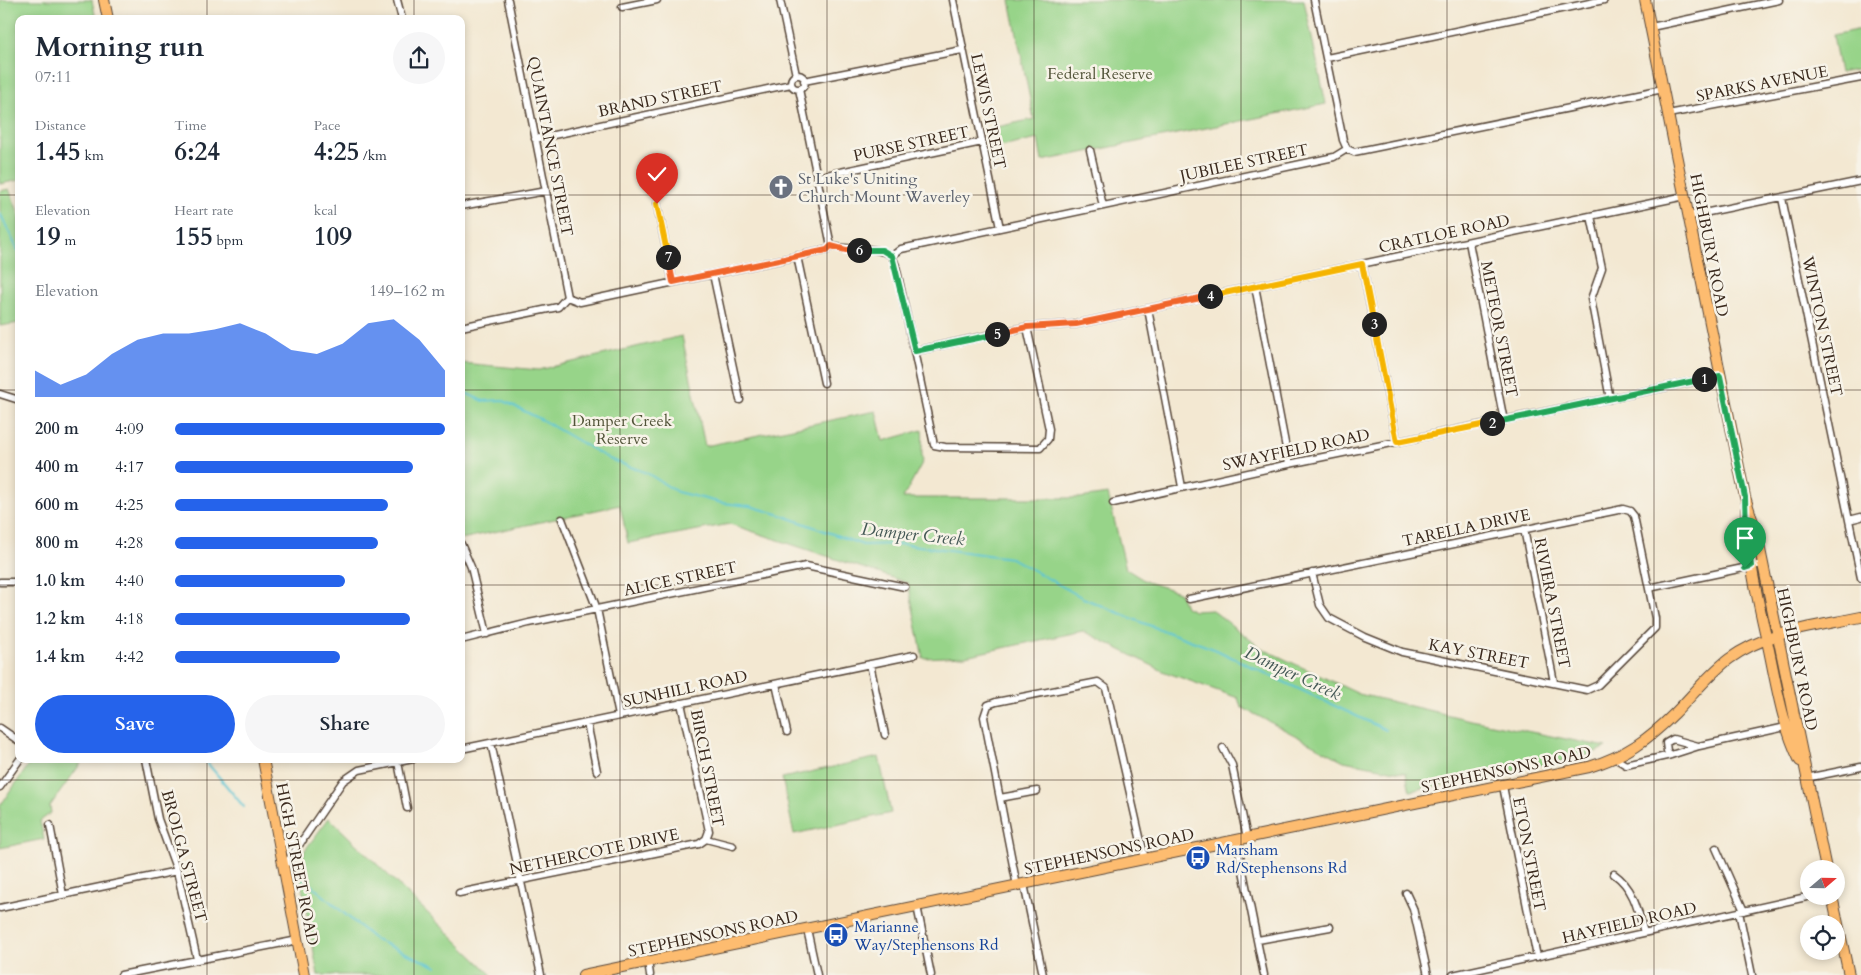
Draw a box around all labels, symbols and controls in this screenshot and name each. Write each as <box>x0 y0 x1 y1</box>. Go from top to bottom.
text: Morning run <box>35 28 204 66</box>
button: share <box>393 32 445 84</box>
street label: LEWIS STREET <box>965 52 1011 171</box>
street label: QUAINTANCE STREET <box>522 54 578 238</box>
street label: SPARKS AVENUE <box>1694 60 1830 108</box>
park label: Federal Reserve <box>1047 63 1153 85</box>
text: 07:11 <box>35 66 72 88</box>
street label: BRAND STREET <box>596 75 725 123</box>
text: Distance <box>35 116 86 135</box>
text: Time <box>174 116 207 135</box>
text: Pace <box>314 116 341 135</box>
street label: PURSE STREET <box>851 121 972 167</box>
text: 1.45 <box>35 135 81 169</box>
text: 6:24 <box>174 135 220 169</box>
text: 4:25 <box>314 135 359 169</box>
street label: JUBILEE STREET <box>1176 139 1311 188</box>
text: km <box>81 146 104 165</box>
text: /km <box>359 146 387 165</box>
pin <box>636 153 678 204</box>
icon: check <box>643 160 671 188</box>
place label: St Luke's Uniting Church Mount Waverley <box>798 168 971 208</box>
street label: HIGHBURY ROAD <box>1684 172 1734 319</box>
church icon: St Luke's Uniting Church Mount Waverley <box>768 174 794 200</box>
text: Elevation <box>35 201 91 220</box>
text: Heart rate <box>174 201 234 220</box>
text: kcal <box>314 201 337 220</box>
street label: CRATLOE ROAD <box>1377 209 1512 259</box>
text: 19 <box>35 220 61 254</box>
text: 155 <box>174 220 213 254</box>
text: 109 <box>314 220 352 254</box>
text: m <box>61 231 76 250</box>
text: bpm <box>213 231 243 250</box>
pin: 6 <box>846 238 872 262</box>
text: 6 <box>856 241 863 260</box>
pin: 7 <box>656 244 680 270</box>
text: 7 <box>665 248 672 267</box>
street label: WINTON STREET <box>1796 253 1848 399</box>
street label: METEOR STREET <box>1475 259 1523 399</box>
text: Elevation <box>35 280 99 302</box>
text: 149–162 m <box>369 280 445 302</box>
pin: 4 <box>1198 284 1222 308</box>
text: 4 <box>1207 287 1214 306</box>
pin: 3 <box>1362 312 1386 336</box>
text: 3 <box>1371 315 1378 334</box>
pin: 5 <box>984 322 1010 346</box>
text: 5 <box>994 325 1001 344</box>
pin: 1 <box>1692 366 1716 392</box>
text: 1 <box>1701 370 1708 389</box>
park label: Damper Creek Reserve <box>572 410 673 450</box>
pin: 2 <box>1480 410 1504 436</box>
text: 2 <box>1489 414 1496 433</box>
text: 200 m <box>35 418 79 440</box>
text: 4:09 <box>115 418 144 440</box>
street label: SWAYFIELD ROAD <box>1221 424 1372 476</box>
text: 400 m <box>35 456 79 478</box>
text: 4:17 <box>115 456 144 478</box>
text: 600 m <box>35 494 79 516</box>
text: 4:25 <box>115 494 144 516</box>
street label: TARELLA DRIVE <box>1400 504 1532 552</box>
water label: Damper Creek <box>860 517 966 552</box>
pin <box>1724 517 1766 568</box>
icon: arrive <box>1731 524 1759 552</box>
text: 800 m <box>35 532 79 554</box>
text: 4:28 <box>115 532 144 554</box>
street label: RIVIERA STREET <box>1529 536 1576 671</box>
street label: ALICE STREET <box>622 556 739 602</box>
text: 1.0 km <box>35 570 85 592</box>
text: 4:40 <box>115 570 144 592</box>
street label: HIGHBURY ROAD <box>1771 586 1823 733</box>
text: 1.2 km <box>35 608 85 630</box>
text: 4:18 <box>115 608 144 630</box>
street label: KAY STREET <box>1427 633 1531 675</box>
water label: Damper Creek <box>1240 640 1345 707</box>
text: 1.4 km <box>35 646 85 668</box>
text: 4:42 <box>115 646 144 668</box>
street label: SUNHILL ROAD <box>621 665 749 713</box>
button: Save <box>35 695 235 753</box>
button: Share <box>245 695 445 753</box>
street label: BIRCH STREET <box>685 707 729 829</box>
street label: STEPHENSONS ROAD <box>1419 741 1593 799</box>
street label: HIGH STREET ROAD <box>270 781 324 947</box>
street label: BROLGA STREET <box>156 788 212 925</box>
street label: ETON STREET <box>1507 795 1551 913</box>
street label: NETHERCOTE DRIVE <box>507 823 681 881</box>
street label: STEPHENSONS ROAD <box>1022 823 1196 881</box>
place label: Marsham Rd/Stephensons Rd <box>1216 839 1348 879</box>
bus stop icon: Marsham Rd/Stephensons Rd <box>1185 845 1211 871</box>
north arrow <box>1800 860 1845 905</box>
map controls <box>1800 860 1845 960</box>
street label: HAYFIELD ROAD <box>1560 897 1699 949</box>
street label: STEPHENSONS ROAD <box>626 905 800 963</box>
button: locate <box>1800 915 1845 960</box>
place label: Marianne Way/Stephensons Rd <box>853 916 999 956</box>
bus stop icon: Marianne Way/Stephensons Rd <box>823 922 849 948</box>

